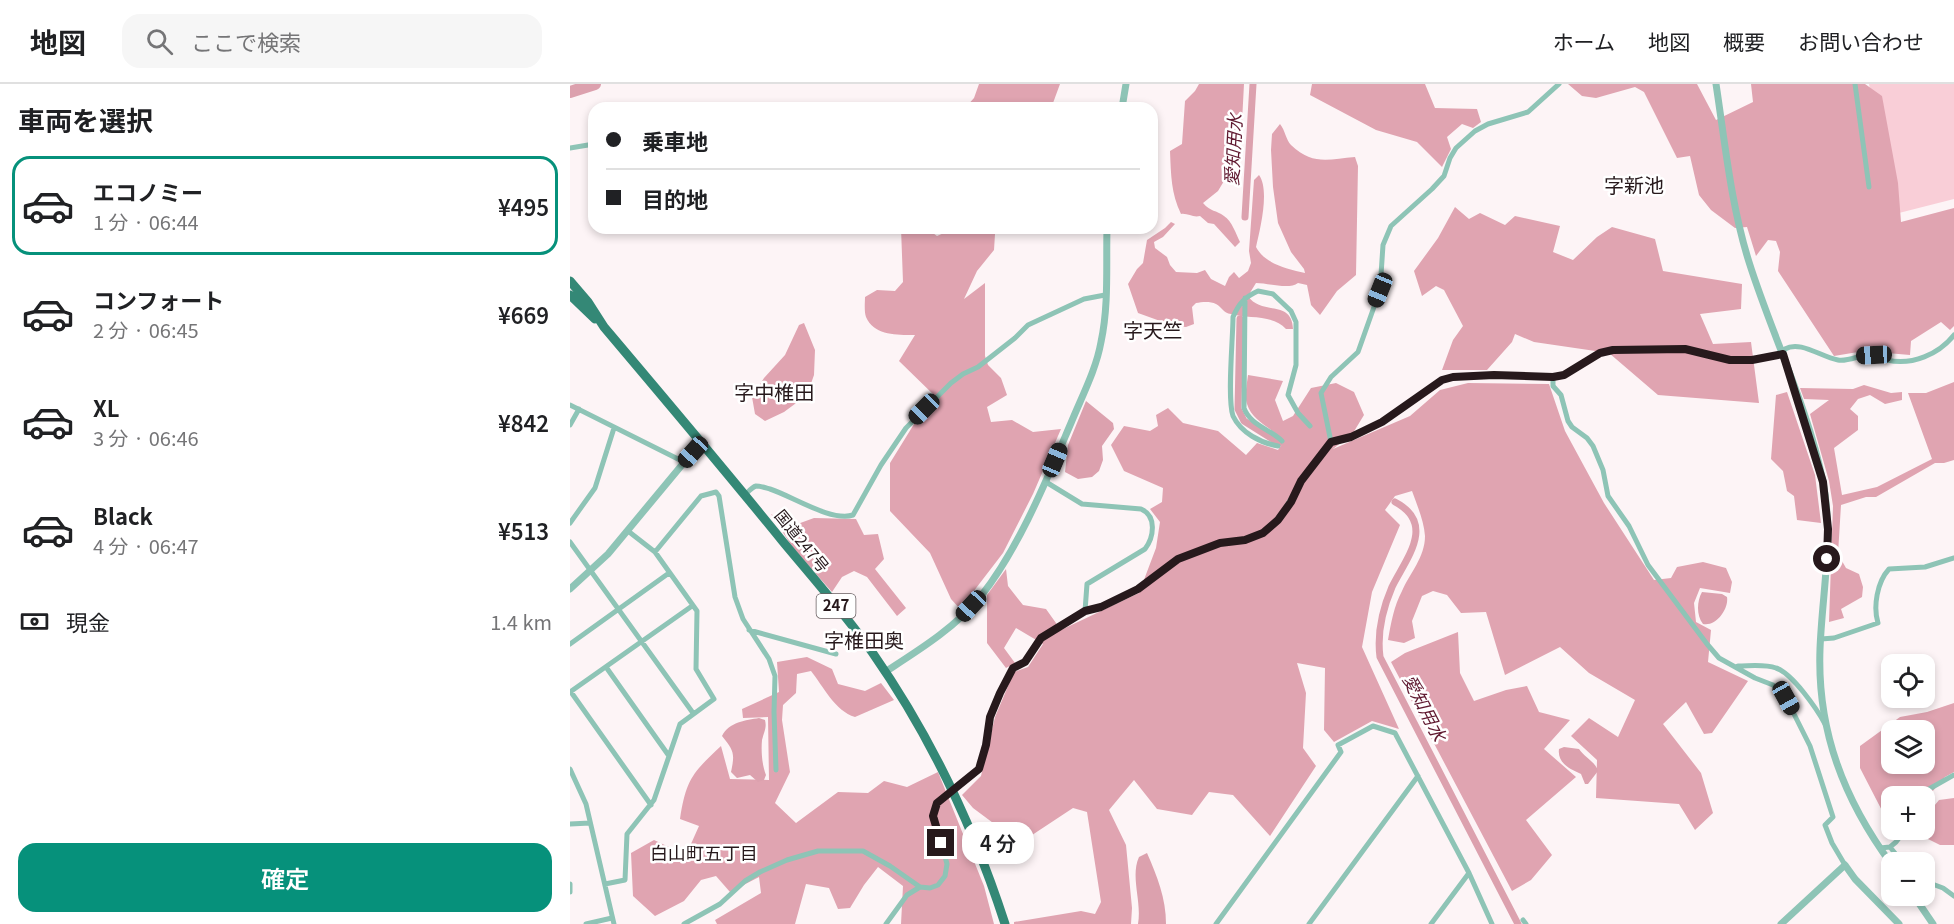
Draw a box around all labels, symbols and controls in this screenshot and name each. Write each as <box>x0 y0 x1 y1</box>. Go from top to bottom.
search box <box>122 14 542 68</box>
text: 地図 <box>30 21 86 61</box>
icon: search <box>143 25 176 58</box>
text: ここで検索 <box>191 25 301 57</box>
text: ホーム <box>1553 26 1615 56</box>
text: 地図 <box>1648 26 1690 56</box>
text: 概要 <box>1723 26 1765 56</box>
text: お問い合わせ <box>1798 26 1924 56</box>
text: 車両を選択 <box>18 100 153 139</box>
water label: 愛知用水 <box>1217 111 1247 187</box>
text: 乗車地 <box>642 124 708 156</box>
district label: 字新池 <box>1604 170 1664 199</box>
text: エコノミー <box>93 175 203 207</box>
icon: car <box>21 179 75 233</box>
text: 目的地 <box>642 182 708 214</box>
text: ¥495 <box>498 190 549 222</box>
text: 1 分 · 06:44 <box>93 207 199 236</box>
car <box>1365 270 1395 310</box>
text: コンフォート <box>93 283 224 315</box>
icon: car <box>21 287 75 341</box>
text: ¥669 <box>498 298 549 330</box>
text: 2 分 · 06:45 <box>93 315 199 344</box>
district label: 字天竺 <box>1123 315 1183 344</box>
car <box>1856 345 1892 365</box>
district label: 字中椎田 <box>734 377 814 406</box>
car <box>905 390 943 428</box>
text: XL <box>93 391 120 423</box>
icon: car <box>21 395 75 449</box>
text: ¥842 <box>498 406 549 438</box>
text: 3 分 · 06:46 <box>93 423 199 452</box>
car <box>674 433 712 471</box>
car <box>1040 440 1070 480</box>
text: Black <box>93 499 153 531</box>
icon: car <box>21 503 75 557</box>
street label: 国道247号 <box>770 504 836 577</box>
text: ¥513 <box>498 514 549 546</box>
text: 4 分 · 06:47 <box>93 531 199 560</box>
route start <box>1813 545 1840 572</box>
car <box>952 587 990 625</box>
road number: 247 <box>816 594 856 618</box>
icon: cash <box>18 605 51 638</box>
text: 現金 <box>66 605 110 637</box>
text: 1.4 km <box>490 607 552 636</box>
district label: 字椎田奥 <box>824 625 904 654</box>
map controls <box>1881 654 1935 906</box>
button: locate <box>1881 654 1935 708</box>
water label: 愛知用水 <box>1398 669 1455 747</box>
car <box>1769 678 1803 718</box>
button: layers <box>1881 720 1935 774</box>
button: + <box>1881 786 1935 840</box>
callout: 4 分 <box>962 822 1034 864</box>
text: 4 分 <box>980 828 1016 857</box>
route end <box>927 829 954 856</box>
district label: 白山町五丁目 <box>650 839 758 865</box>
button: 確定 <box>18 843 552 912</box>
button: − <box>1881 852 1935 906</box>

